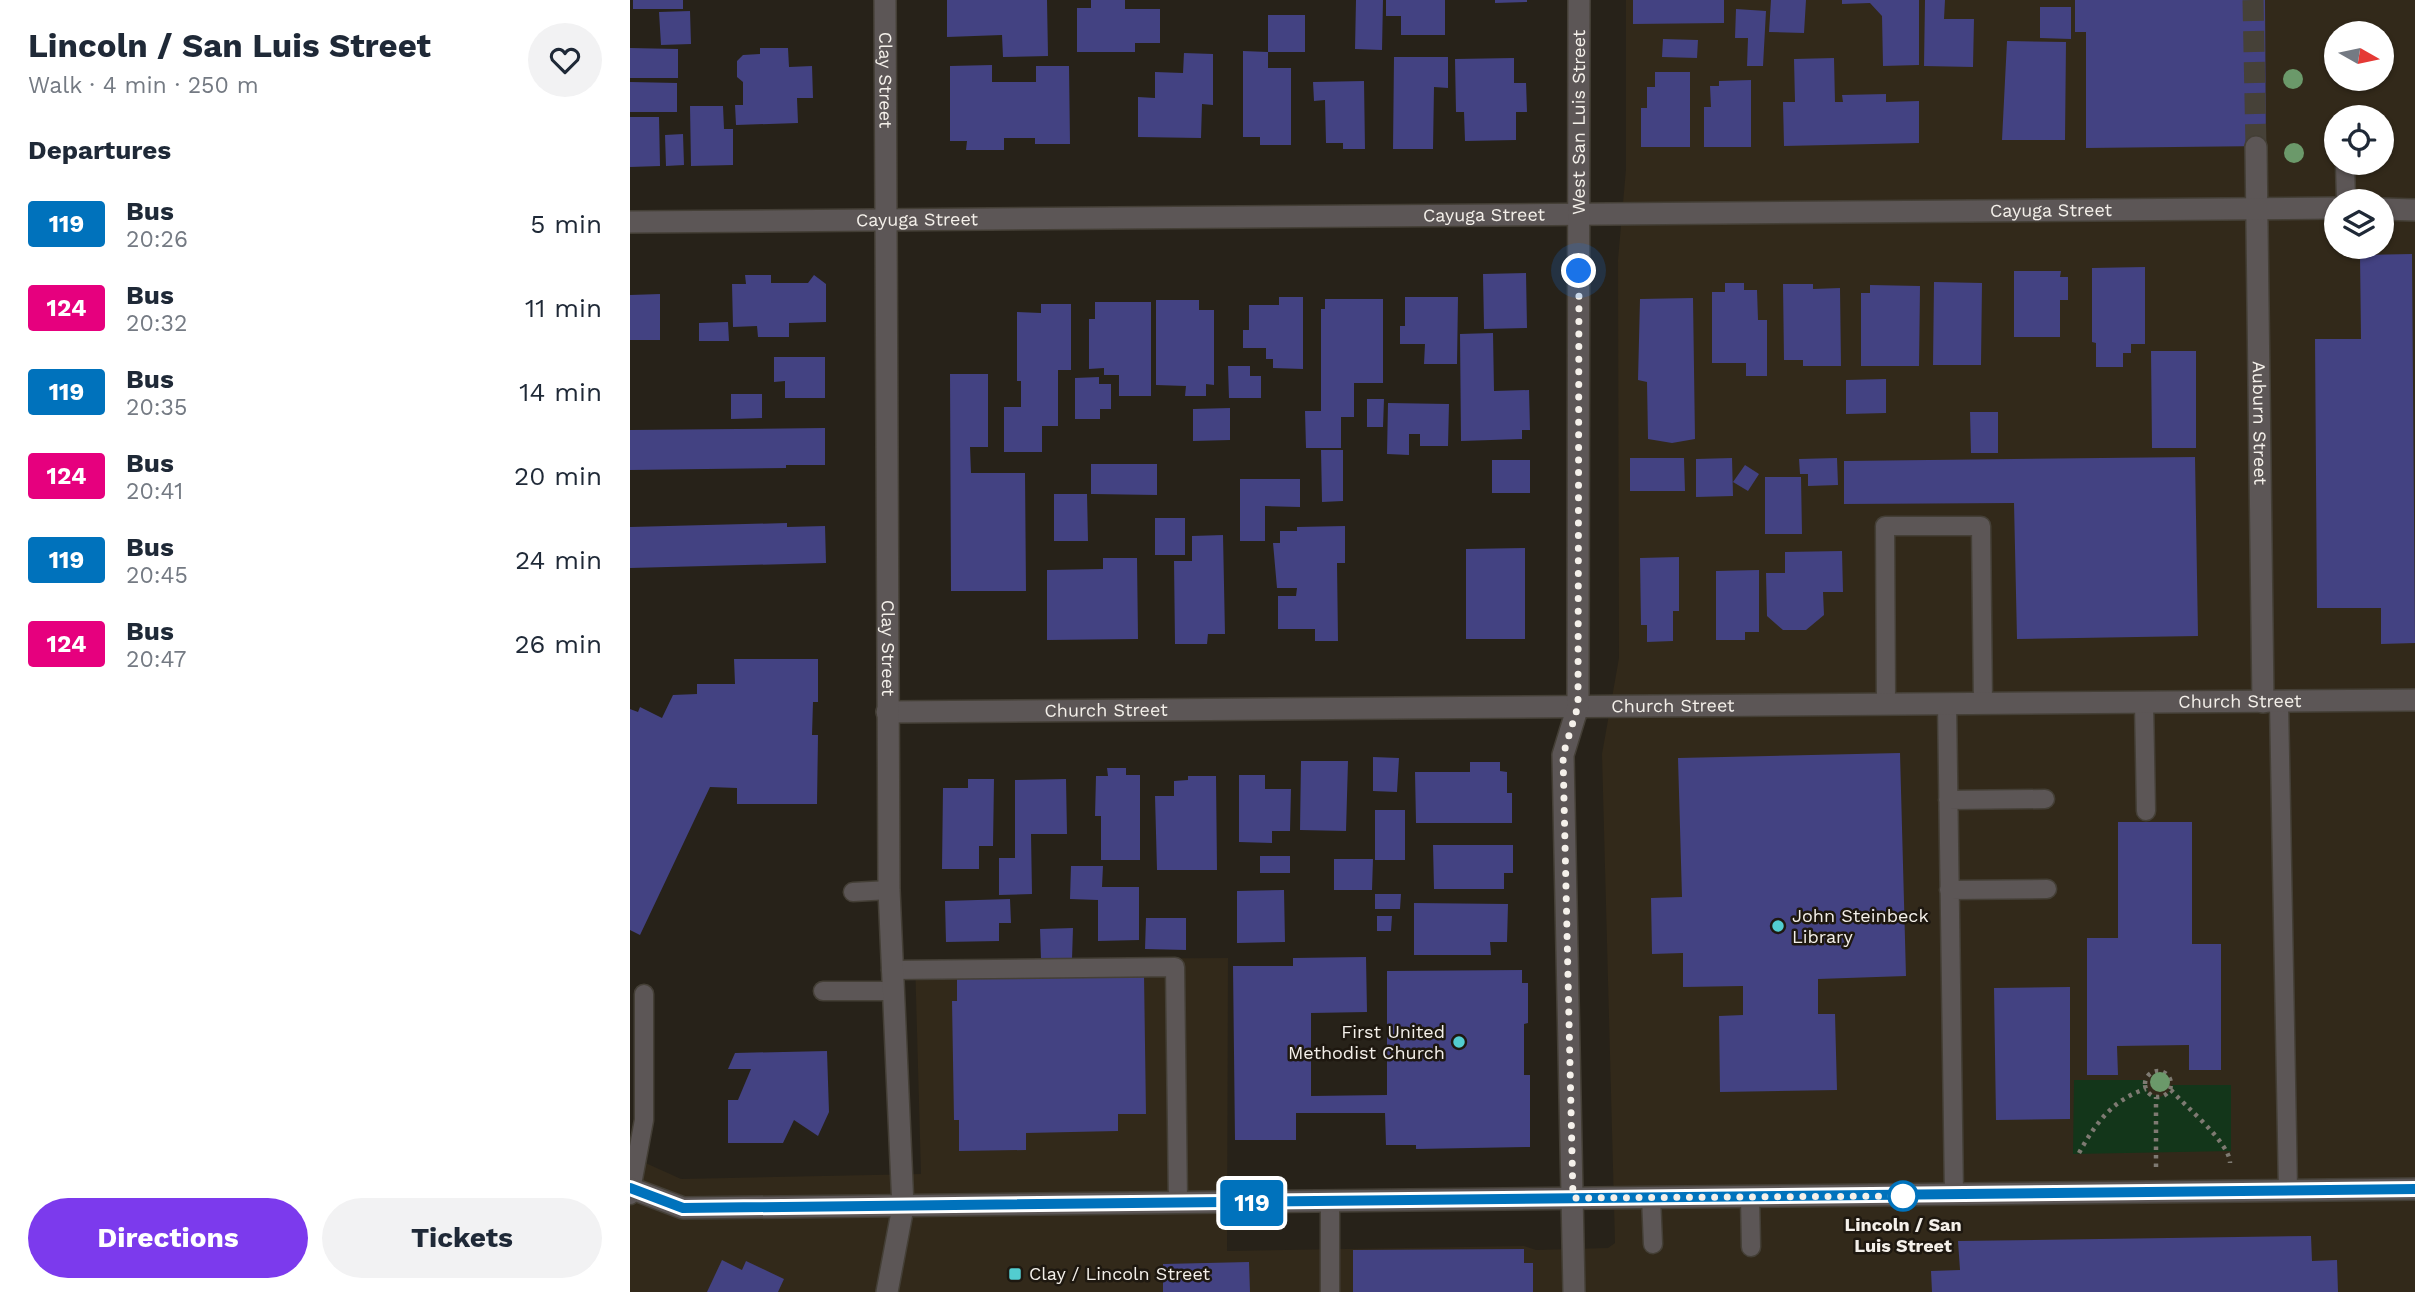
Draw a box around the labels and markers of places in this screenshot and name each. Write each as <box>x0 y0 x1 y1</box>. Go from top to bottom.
place label: John Steinbeck Library <box>1792 905 1929 947</box>
marker: John Steinbeck Library <box>1770 918 1786 934</box>
place label: First United Methodist Church <box>1288 1021 1445 1063</box>
marker: First United Methodist Church <box>1451 1034 1467 1050</box>
marker: Lincoln / San Luis Street <box>1888 1181 1918 1211</box>
place label: Lincoln / San Luis Street <box>1844 1214 1962 1256</box>
place label: Clay / Lincoln Street <box>1029 1263 1211 1284</box>
marker: Clay / Lincoln Street <box>1007 1266 1023 1282</box>

